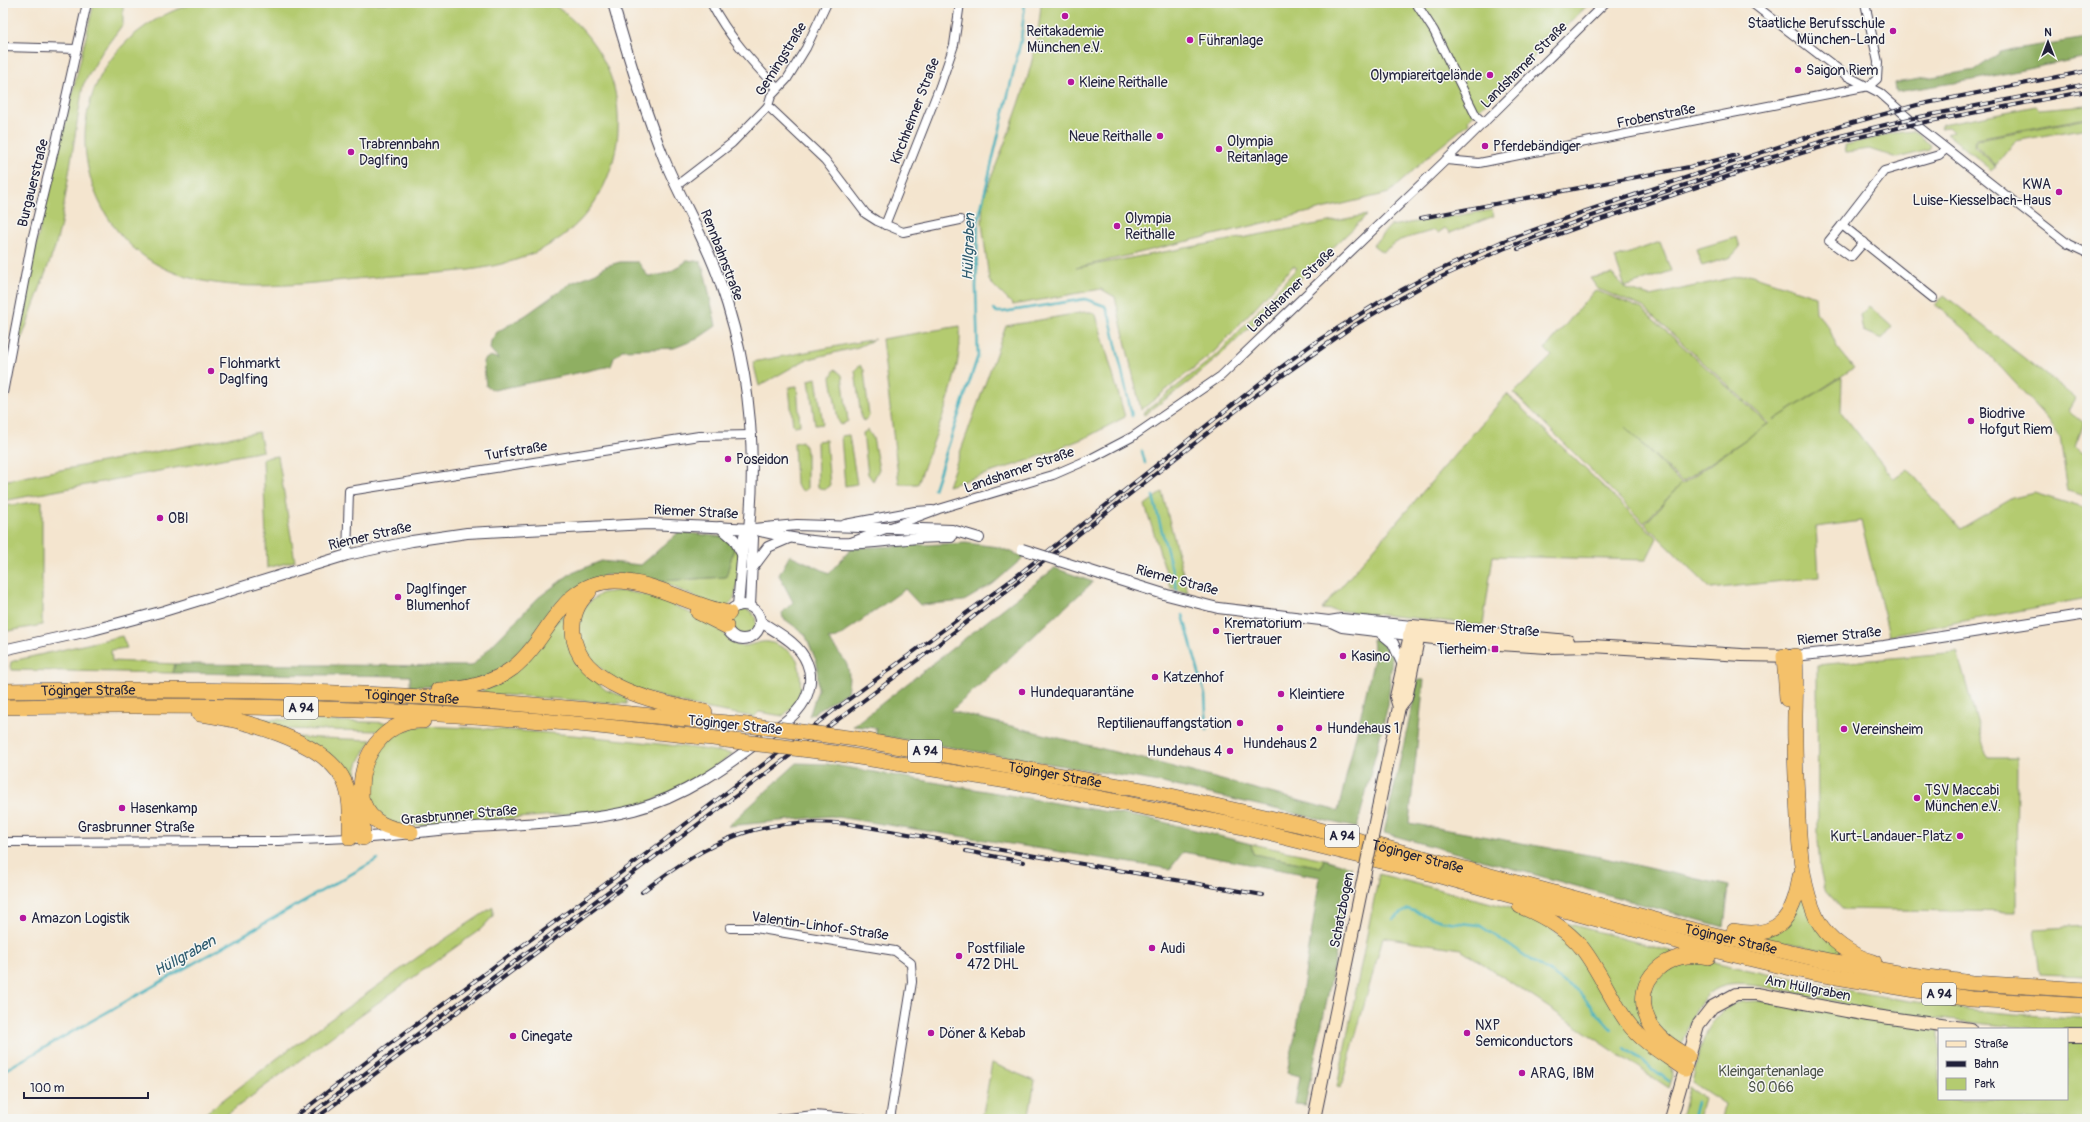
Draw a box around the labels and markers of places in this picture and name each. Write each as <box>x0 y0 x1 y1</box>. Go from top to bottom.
marker: Reitakademie München e.V. <box>1060 11 1070 21</box>
place label: Staatliche Berufsschule München-Land <box>1747 15 1885 48</box>
place label: Reitakademie München e.V. <box>1026 23 1104 56</box>
marker: Staatliche Berufsschule München-Land <box>1888 26 1898 36</box>
place label: Führanlage <box>1198 32 1263 49</box>
marker: Führanlage <box>1185 35 1195 45</box>
place label: Saigon Riem <box>1806 62 1878 79</box>
marker: Saigon Riem <box>1793 65 1803 75</box>
place label: Olympiareitgelände <box>1370 67 1482 84</box>
marker: Olympiareitgelände <box>1485 70 1495 80</box>
place label: Kleine Reithalle <box>1079 74 1168 91</box>
marker: Kleine Reithalle <box>1066 77 1076 87</box>
place label: Neue Reithalle <box>1069 128 1152 145</box>
marker: Neue Reithalle <box>1155 131 1165 141</box>
place label: Olympia Reitanlage <box>1227 133 1288 166</box>
place label: Trabrennbahn Daglfing <box>359 136 440 169</box>
place label: Pferdebändiger <box>1493 138 1581 155</box>
marker: Pferdebändiger <box>1480 141 1490 151</box>
marker: Olympia Reitanlage <box>1214 144 1224 154</box>
marker: Trabrennbahn Daglfing <box>346 147 356 157</box>
place label: KWA Luise-Kiesselbach-Haus <box>1912 176 2052 209</box>
marker: KWA Luise-Kiesselbach-Haus <box>2054 187 2064 197</box>
place label: Olympia Reithalle <box>1125 210 1175 243</box>
marker: Olympia Reithalle <box>1112 221 1122 231</box>
place label: Flohmarkt Daglfing <box>219 355 281 388</box>
marker: Flohmarkt Daglfing <box>206 366 216 376</box>
place label: Biodrive Hofgut Riem <box>1979 405 2053 438</box>
marker: Biodrive Hofgut Riem <box>1966 416 1976 426</box>
place label: Poseidon <box>736 451 789 468</box>
marker: Poseidon <box>723 454 733 464</box>
place label: OBI <box>168 510 189 527</box>
marker: OBI <box>155 513 165 523</box>
place label: Daglfinger Blumenhof <box>406 581 471 614</box>
marker: Daglfinger Blumenhof <box>393 592 403 602</box>
place label: Krematorium Tiertrauer <box>1224 615 1302 648</box>
marker: Krematorium Tiertrauer <box>1211 626 1221 636</box>
place label: Tierheim <box>1437 641 1487 658</box>
marker: Tierheim <box>1490 644 1500 654</box>
place label: Kasino <box>1351 648 1391 665</box>
marker: Kasino <box>1338 651 1348 661</box>
place label: Katzenhof <box>1163 669 1225 686</box>
marker: Katzenhof <box>1150 672 1160 682</box>
place label: Hundequarantäne <box>1030 684 1134 701</box>
place label: Kleintiere <box>1289 686 1345 703</box>
marker: Hundequarantäne <box>1017 687 1027 697</box>
marker: Kleintiere <box>1276 689 1286 699</box>
place label: Reptilienauffangstation <box>1097 715 1232 732</box>
marker: Reptilienauffangstation <box>1235 718 1245 728</box>
place label: Hundehaus 1 <box>1327 720 1399 737</box>
place label: Vereinsheim <box>1852 721 1923 738</box>
marker: Hundehaus 2 <box>1275 723 1285 733</box>
marker: Hundehaus 1 <box>1314 723 1324 733</box>
marker: Vereinsheim <box>1839 724 1849 734</box>
place label: Hundehaus 2 <box>1243 735 1318 752</box>
place label: Hundehaus 4 <box>1147 743 1222 760</box>
marker: Hundehaus 4 <box>1225 746 1235 756</box>
place label: TSV Maccabi München e.V. <box>1925 782 2001 815</box>
marker: TSV Maccabi München e.V. <box>1912 793 1922 803</box>
place label: Hasenkamp <box>130 800 198 817</box>
marker: Hasenkamp <box>117 803 127 813</box>
place label: Kurt-Landauer-Platz <box>1830 828 1952 845</box>
marker: Kurt-Landauer-Platz <box>1955 831 1965 841</box>
place label: Amazon Logistik <box>31 910 130 927</box>
marker: Amazon Logistik <box>18 913 28 923</box>
place label: Postfiliale 472 DHL <box>967 940 1025 973</box>
place label: Audi <box>1160 940 1185 957</box>
marker: Audi <box>1147 943 1157 953</box>
marker: Postfiliale 472 DHL <box>954 951 964 961</box>
place label: NXP Semiconductors <box>1475 1017 1573 1050</box>
place label: Döner & Kebab <box>939 1025 1026 1042</box>
place label: Cinegate <box>521 1028 573 1045</box>
marker: Döner & Kebab <box>926 1028 936 1038</box>
marker: NXP Semiconductors <box>1462 1028 1472 1038</box>
marker: Cinegate <box>508 1031 518 1041</box>
place label: ARAG, IBM <box>1530 1065 1594 1082</box>
marker: ARAG, IBM <box>1517 1068 1527 1078</box>

